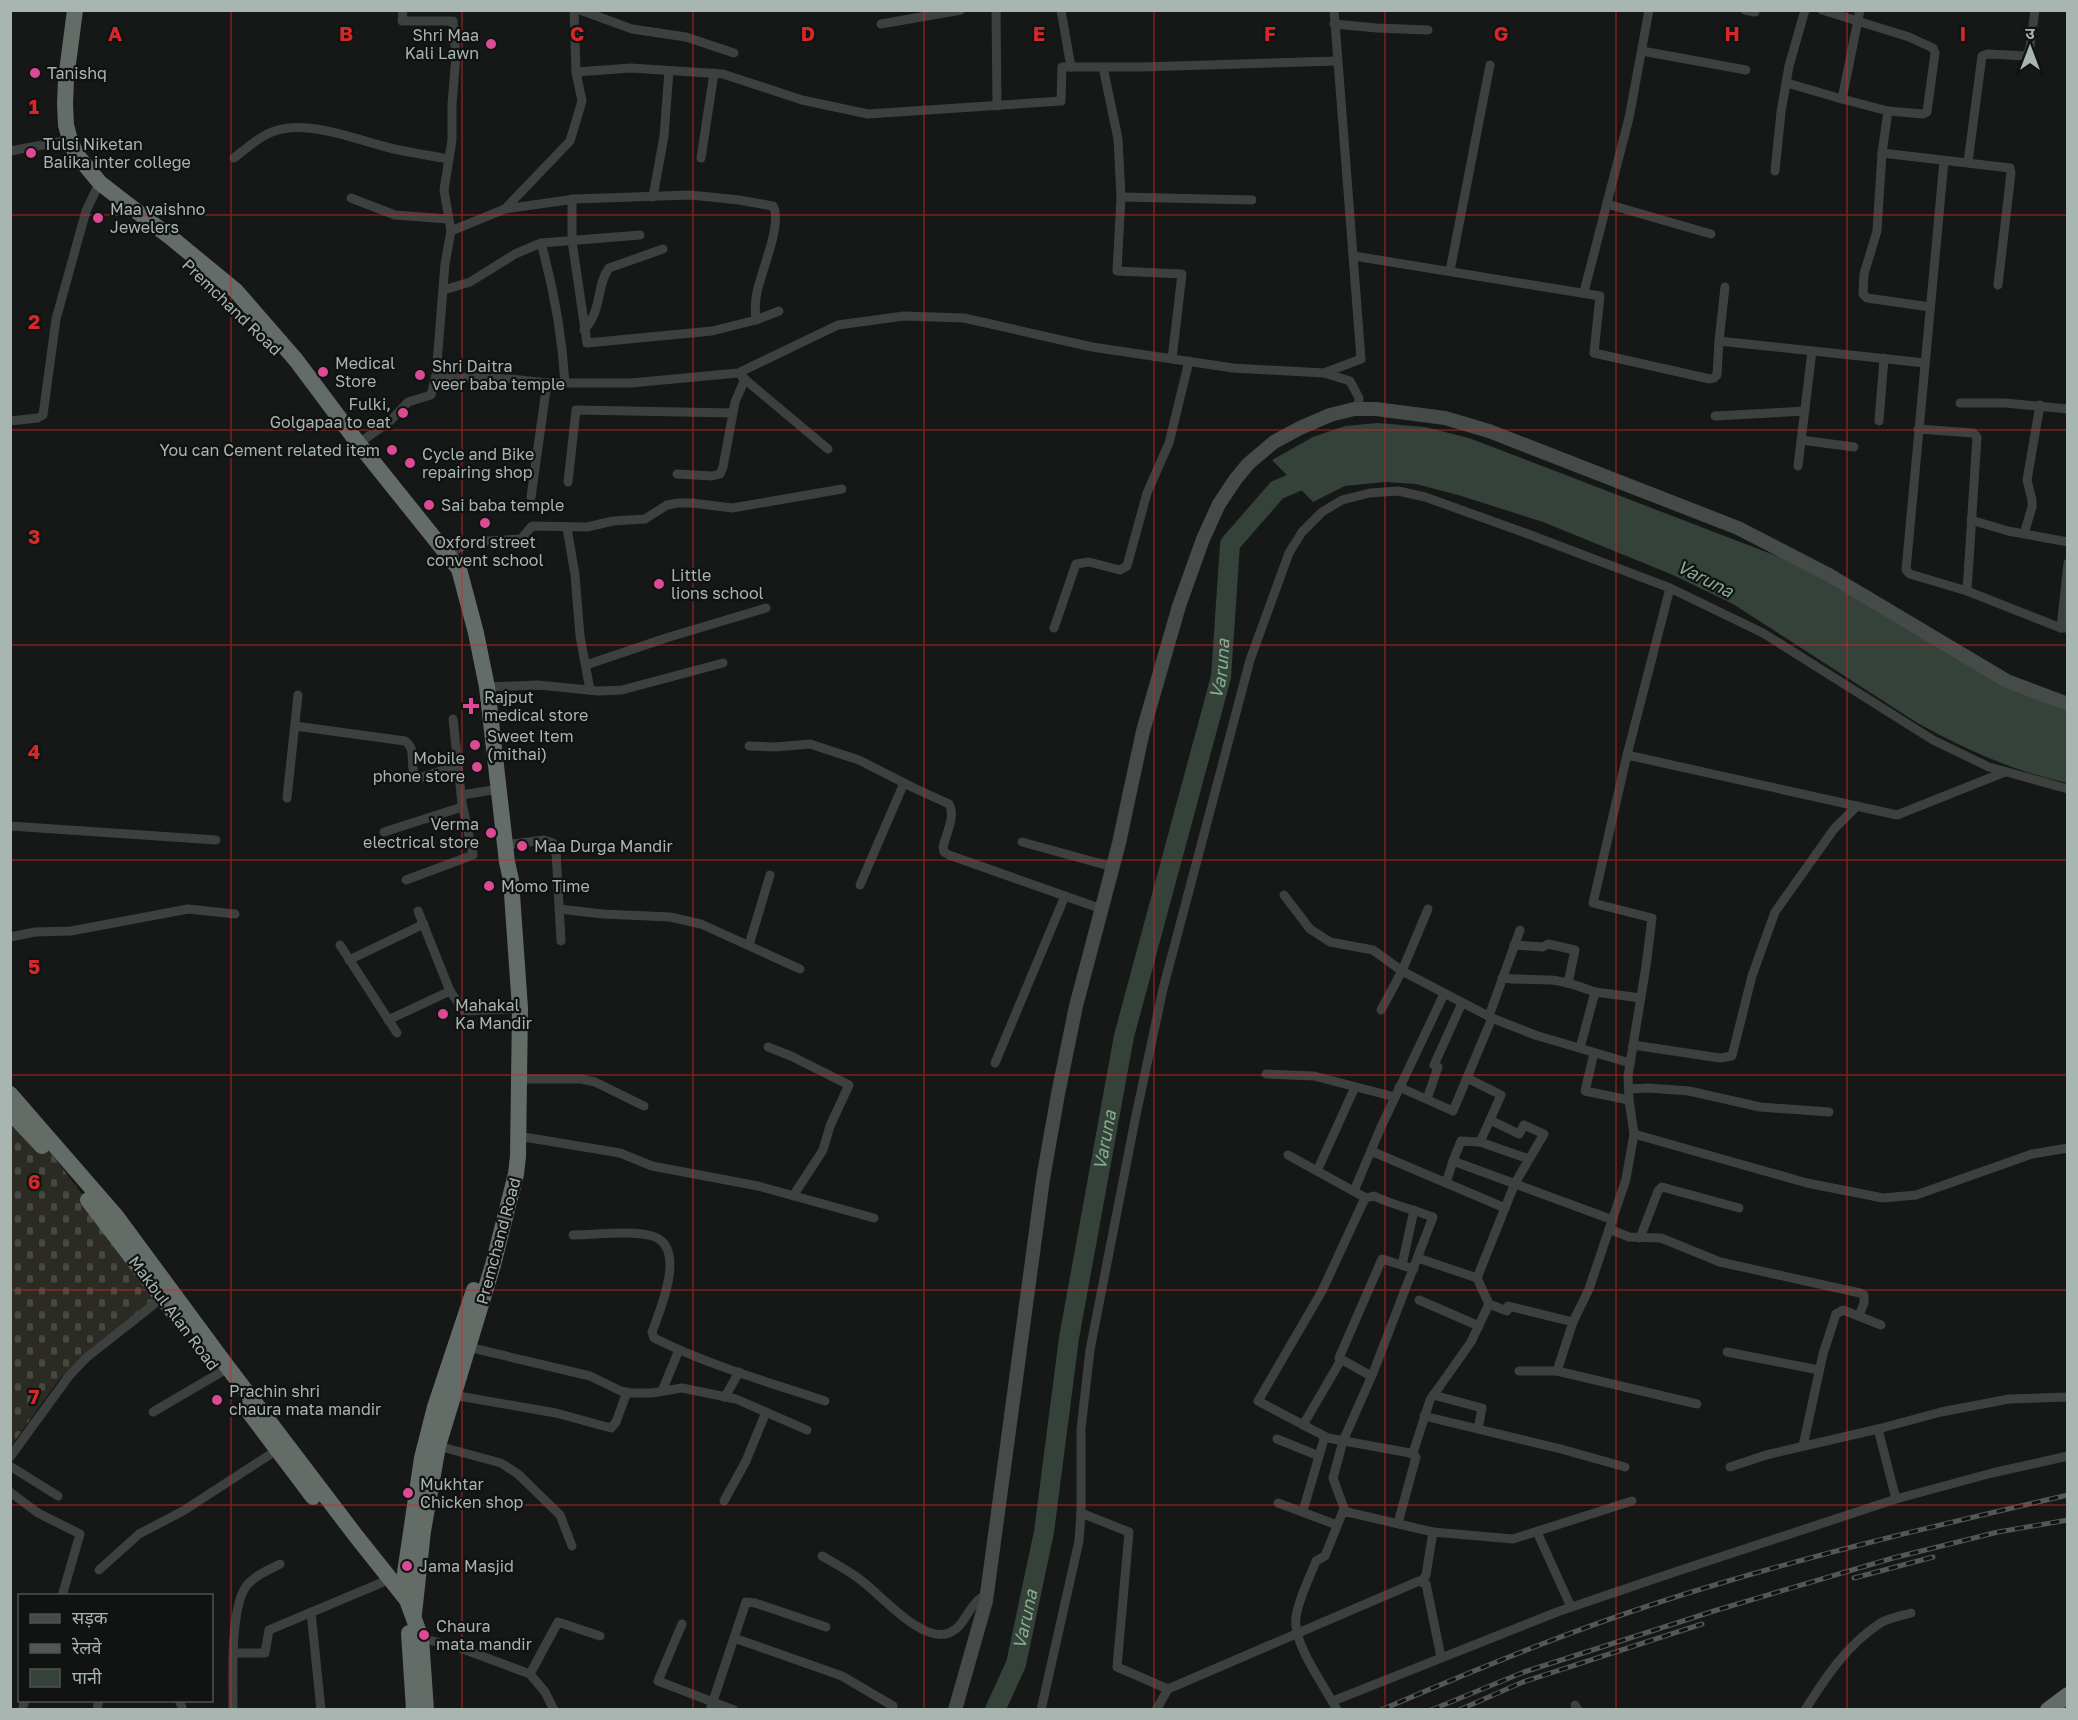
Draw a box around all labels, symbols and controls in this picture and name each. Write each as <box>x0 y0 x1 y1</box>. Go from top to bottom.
north arrow <box>2000 18 2060 78</box>
text: A <box>108 21 122 45</box>
text: B <box>339 21 353 45</box>
text: C <box>570 21 584 45</box>
text: D <box>801 21 815 45</box>
text: E <box>1033 21 1045 45</box>
text: F <box>1264 21 1276 45</box>
text: G <box>1494 21 1508 45</box>
text: H <box>1724 21 1740 45</box>
text: I <box>1960 21 1966 45</box>
text: उ <box>2025 23 2035 43</box>
place label: Shri Maa Kali Lawn <box>405 25 479 63</box>
marker: Shri Maa Kali Lawn <box>484 37 498 51</box>
place label: Tanishq <box>47 63 107 83</box>
marker: Tanishq <box>28 66 42 80</box>
text: 1 <box>29 94 39 118</box>
place label: Tulsi Niketan Balika inter college <box>43 134 191 172</box>
marker: Tulsi Niketan Balika inter college <box>24 146 38 160</box>
place label: Maa vaishno Jewelers <box>110 199 205 237</box>
marker: Maa vaishno Jewelers <box>91 211 105 225</box>
street label: Premchand Road <box>178 254 286 360</box>
text: 2 <box>28 309 40 333</box>
place label: Medical Store <box>335 353 395 391</box>
place label: Shri Daitra veer baba temple <box>432 356 565 394</box>
marker: Medical Store <box>316 365 330 379</box>
marker: Shri Daitra veer baba temple <box>413 368 427 382</box>
place label: Fulki, Golgapaa to eat <box>270 394 391 432</box>
marker: Fulki, Golgapaa to eat <box>396 406 410 420</box>
place label: You can Cement related item <box>159 440 380 460</box>
marker: You can Cement related item <box>385 443 399 457</box>
place label: Cycle and Bike repairing shop <box>422 444 534 482</box>
marker: Cycle and Bike repairing shop <box>403 456 417 470</box>
place label: Sai baba temple <box>441 495 564 515</box>
marker: Sai baba temple <box>422 498 436 512</box>
marker: Oxford street convent school <box>478 516 492 530</box>
text: 3 <box>28 524 40 548</box>
place label: Oxford street convent school <box>426 532 544 570</box>
water label: Varuna <box>1674 555 1738 602</box>
place label: Little lions school <box>671 565 764 603</box>
marker: Little lions school <box>652 577 666 591</box>
water label: Varuna <box>1204 637 1234 701</box>
place label: Rajput medical store <box>484 687 588 725</box>
marker: Rajput medical store <box>462 697 480 715</box>
place label: Sweet Item (mithai) <box>487 726 574 764</box>
marker: Sweet Item (mithai) <box>468 738 482 752</box>
text: 4 <box>28 739 40 763</box>
place label: Mobile phone store <box>373 748 465 786</box>
marker: Mobile phone store <box>470 760 484 774</box>
place label: Verma electrical store <box>363 814 479 852</box>
marker: Verma electrical store <box>484 826 498 840</box>
place label: Maa Durga Mandir <box>534 836 673 856</box>
marker: Maa Durga Mandir <box>515 839 529 853</box>
place label: Momo Time <box>501 876 590 896</box>
marker: Momo Time <box>482 879 496 893</box>
text: 5 <box>28 954 40 978</box>
place label: Mahakal Ka Mandir <box>455 995 532 1033</box>
marker: Mahakal Ka Mandir <box>436 1007 450 1021</box>
water label: Varuna <box>1088 1108 1120 1172</box>
text: 6 <box>28 1169 40 1193</box>
street label: Premchand Road <box>471 1175 525 1307</box>
street label: Makbul Alan Road <box>124 1252 224 1374</box>
place label: Prachin shri chaura mata mandir <box>229 1381 381 1419</box>
text: 7 <box>29 1384 40 1408</box>
marker: Prachin shri chaura mata mandir <box>210 1393 224 1407</box>
place label: Mukhtar Chicken shop <box>420 1474 523 1512</box>
marker: Mukhtar Chicken shop <box>401 1486 415 1500</box>
place label: Jama Masjid <box>419 1556 514 1576</box>
marker: Jama Masjid <box>400 1559 414 1573</box>
water label: Varuna <box>1007 1587 1042 1651</box>
legend <box>18 1594 213 1702</box>
text: सड़क <box>72 1606 109 1628</box>
place label: Chaura mata mandir <box>436 1616 532 1654</box>
marker: Chaura mata mandir <box>417 1628 431 1642</box>
text: रेलवे <box>71 1636 103 1658</box>
text: पानी <box>72 1666 102 1688</box>

